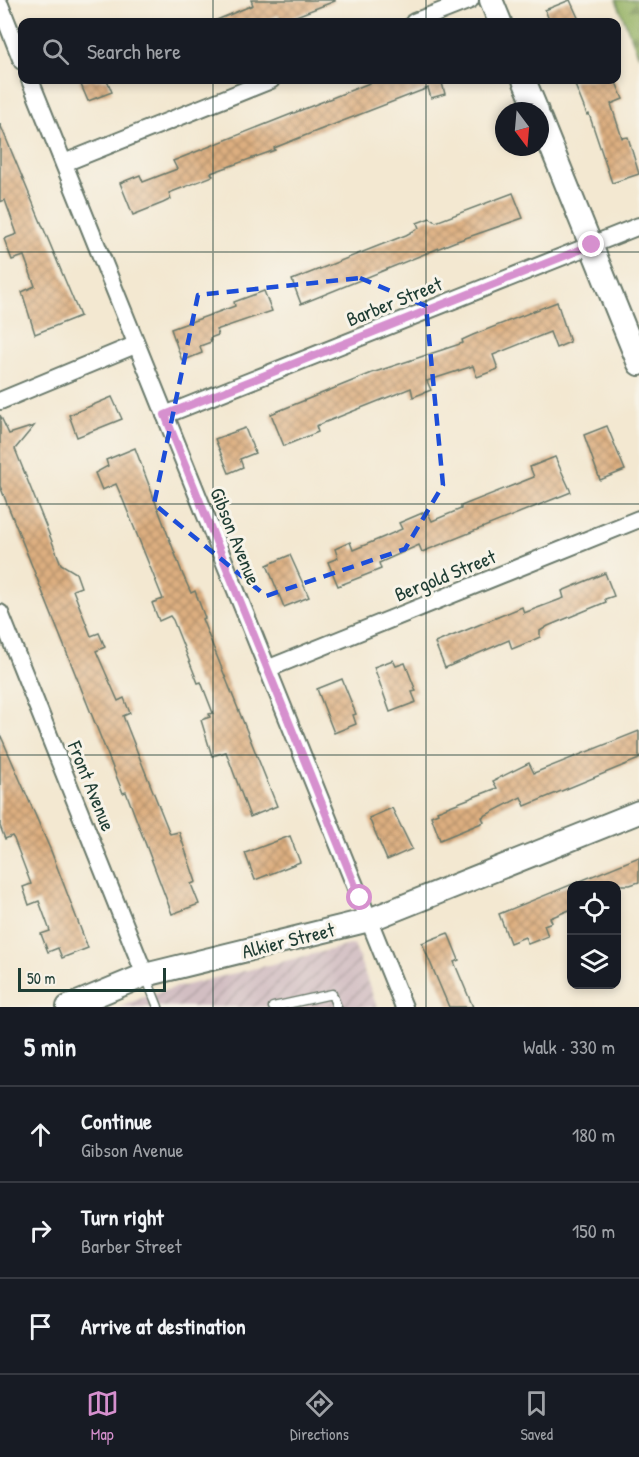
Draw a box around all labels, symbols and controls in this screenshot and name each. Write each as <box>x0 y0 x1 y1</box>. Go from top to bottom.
search box <box>18 18 621 84</box>
icon: search <box>39 35 72 68</box>
text: Search here <box>87 36 181 66</box>
north arrow <box>495 102 549 156</box>
route end <box>578 231 604 257</box>
street label: Barber Street <box>342 269 447 332</box>
street label: Gibson Avenue <box>204 483 268 589</box>
street label: Bergold Street <box>390 542 501 608</box>
street label: Front Avenue <box>61 736 122 835</box>
map controls <box>567 881 621 989</box>
button: locate <box>567 881 621 935</box>
route start <box>346 884 372 910</box>
street label: Alkier Street <box>239 915 338 965</box>
button: layers <box>567 935 621 989</box>
scale bar <box>18 965 166 992</box>
text: 50 m <box>27 967 56 989</box>
text: 5 min <box>24 1029 76 1064</box>
text: Walk · 330 m <box>523 1033 615 1060</box>
text: Continue <box>81 1106 152 1136</box>
icon: ahead <box>24 1118 57 1151</box>
text: 180 m <box>572 1121 615 1148</box>
text: Gibson Avenue <box>81 1136 183 1163</box>
text: Turn right <box>81 1202 164 1232</box>
icon: right <box>24 1214 57 1247</box>
text: 150 m <box>572 1217 615 1244</box>
text: Barber Street <box>81 1232 182 1259</box>
icon: arrive <box>24 1310 57 1343</box>
text: Arrive at destination <box>81 1311 246 1341</box>
tab: Map <box>86 1387 119 1445</box>
tab: Directions <box>290 1387 349 1445</box>
tab: Saved <box>520 1387 553 1445</box>

